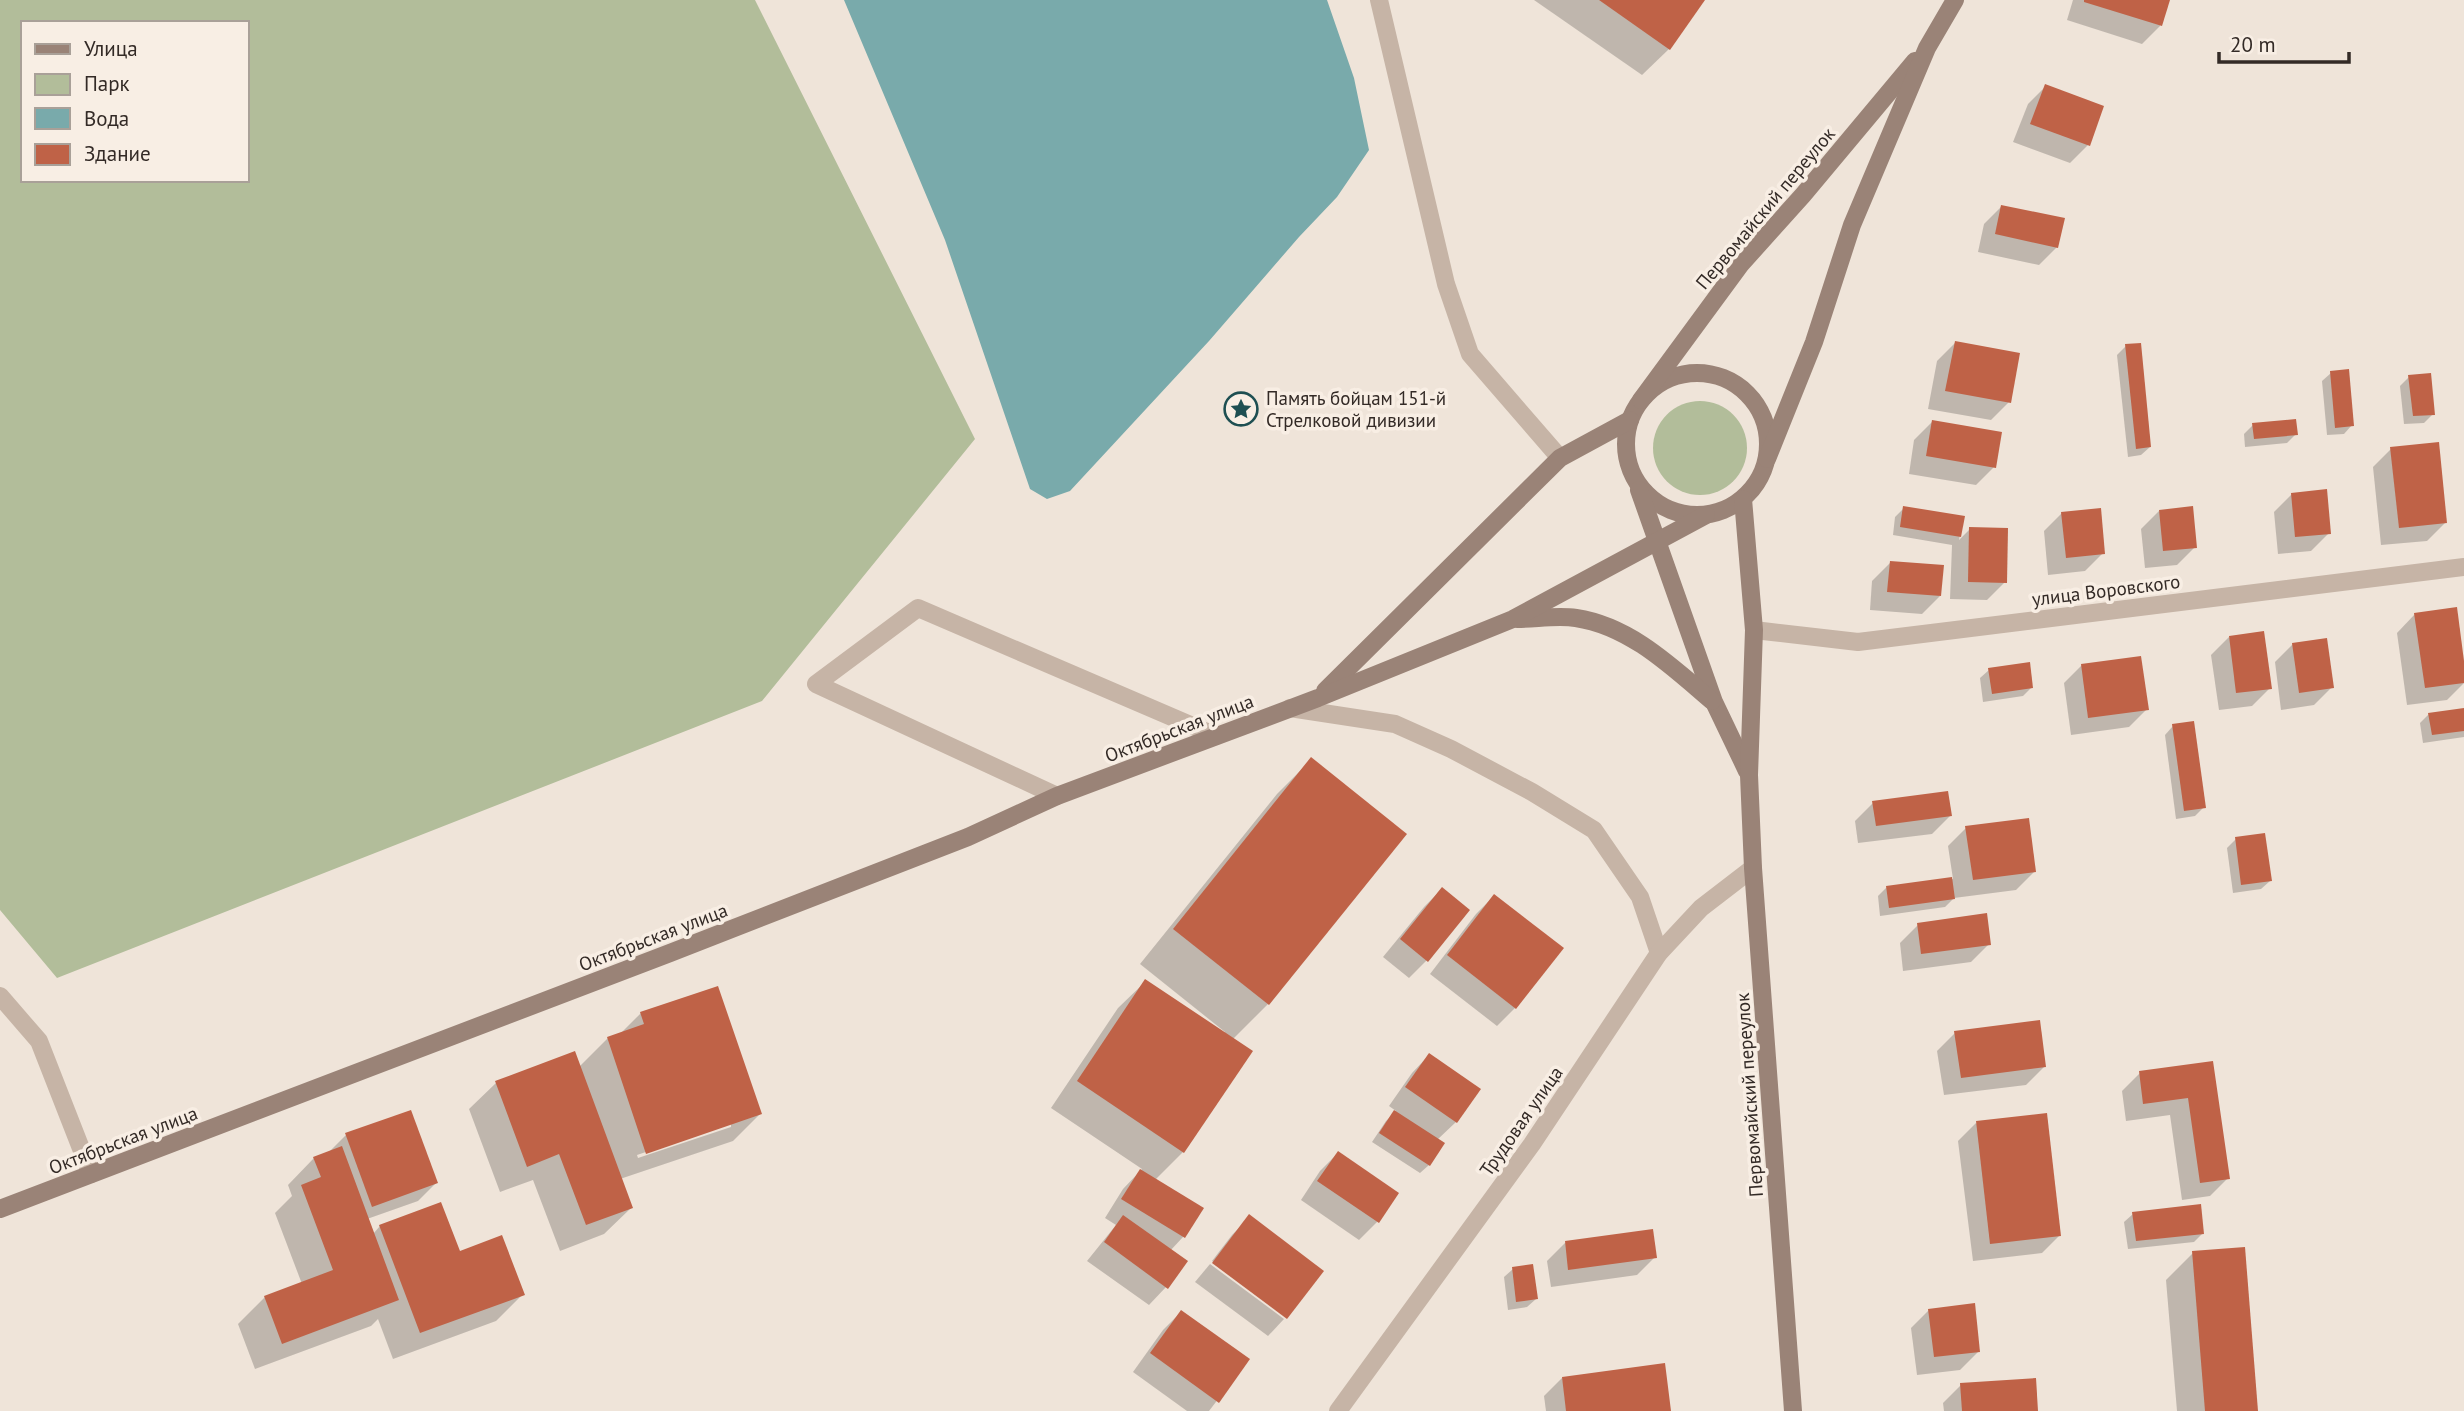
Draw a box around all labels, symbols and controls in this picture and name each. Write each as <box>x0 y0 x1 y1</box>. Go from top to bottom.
legend <box>21 21 248 182</box>
scale bar <box>2219 21 2348 65</box>
text: 20 m <box>2230 31 2276 58</box>
text: Улица <box>84 35 138 62</box>
text: Парк <box>84 70 130 97</box>
text: Вода <box>84 105 129 132</box>
street label: Первомайский переулок <box>1690 122 1840 294</box>
text: Здание <box>84 140 151 167</box>
place label: Память бойцам 151-й Стрелковой дивизии <box>1266 386 1446 432</box>
place icon: Память бойцам 151-й Стрелковой дивизии <box>1222 390 1260 428</box>
street label: улица Воровского <box>2031 569 2181 611</box>
street label: Октябрьская улица <box>1101 689 1257 767</box>
street label: Октябрьская улица <box>575 898 731 976</box>
street label: Первомайский переулок <box>1730 992 1768 1198</box>
street label: Трудовая улица <box>1474 1061 1568 1181</box>
street label: Октябрьская улица <box>45 1101 201 1179</box>

